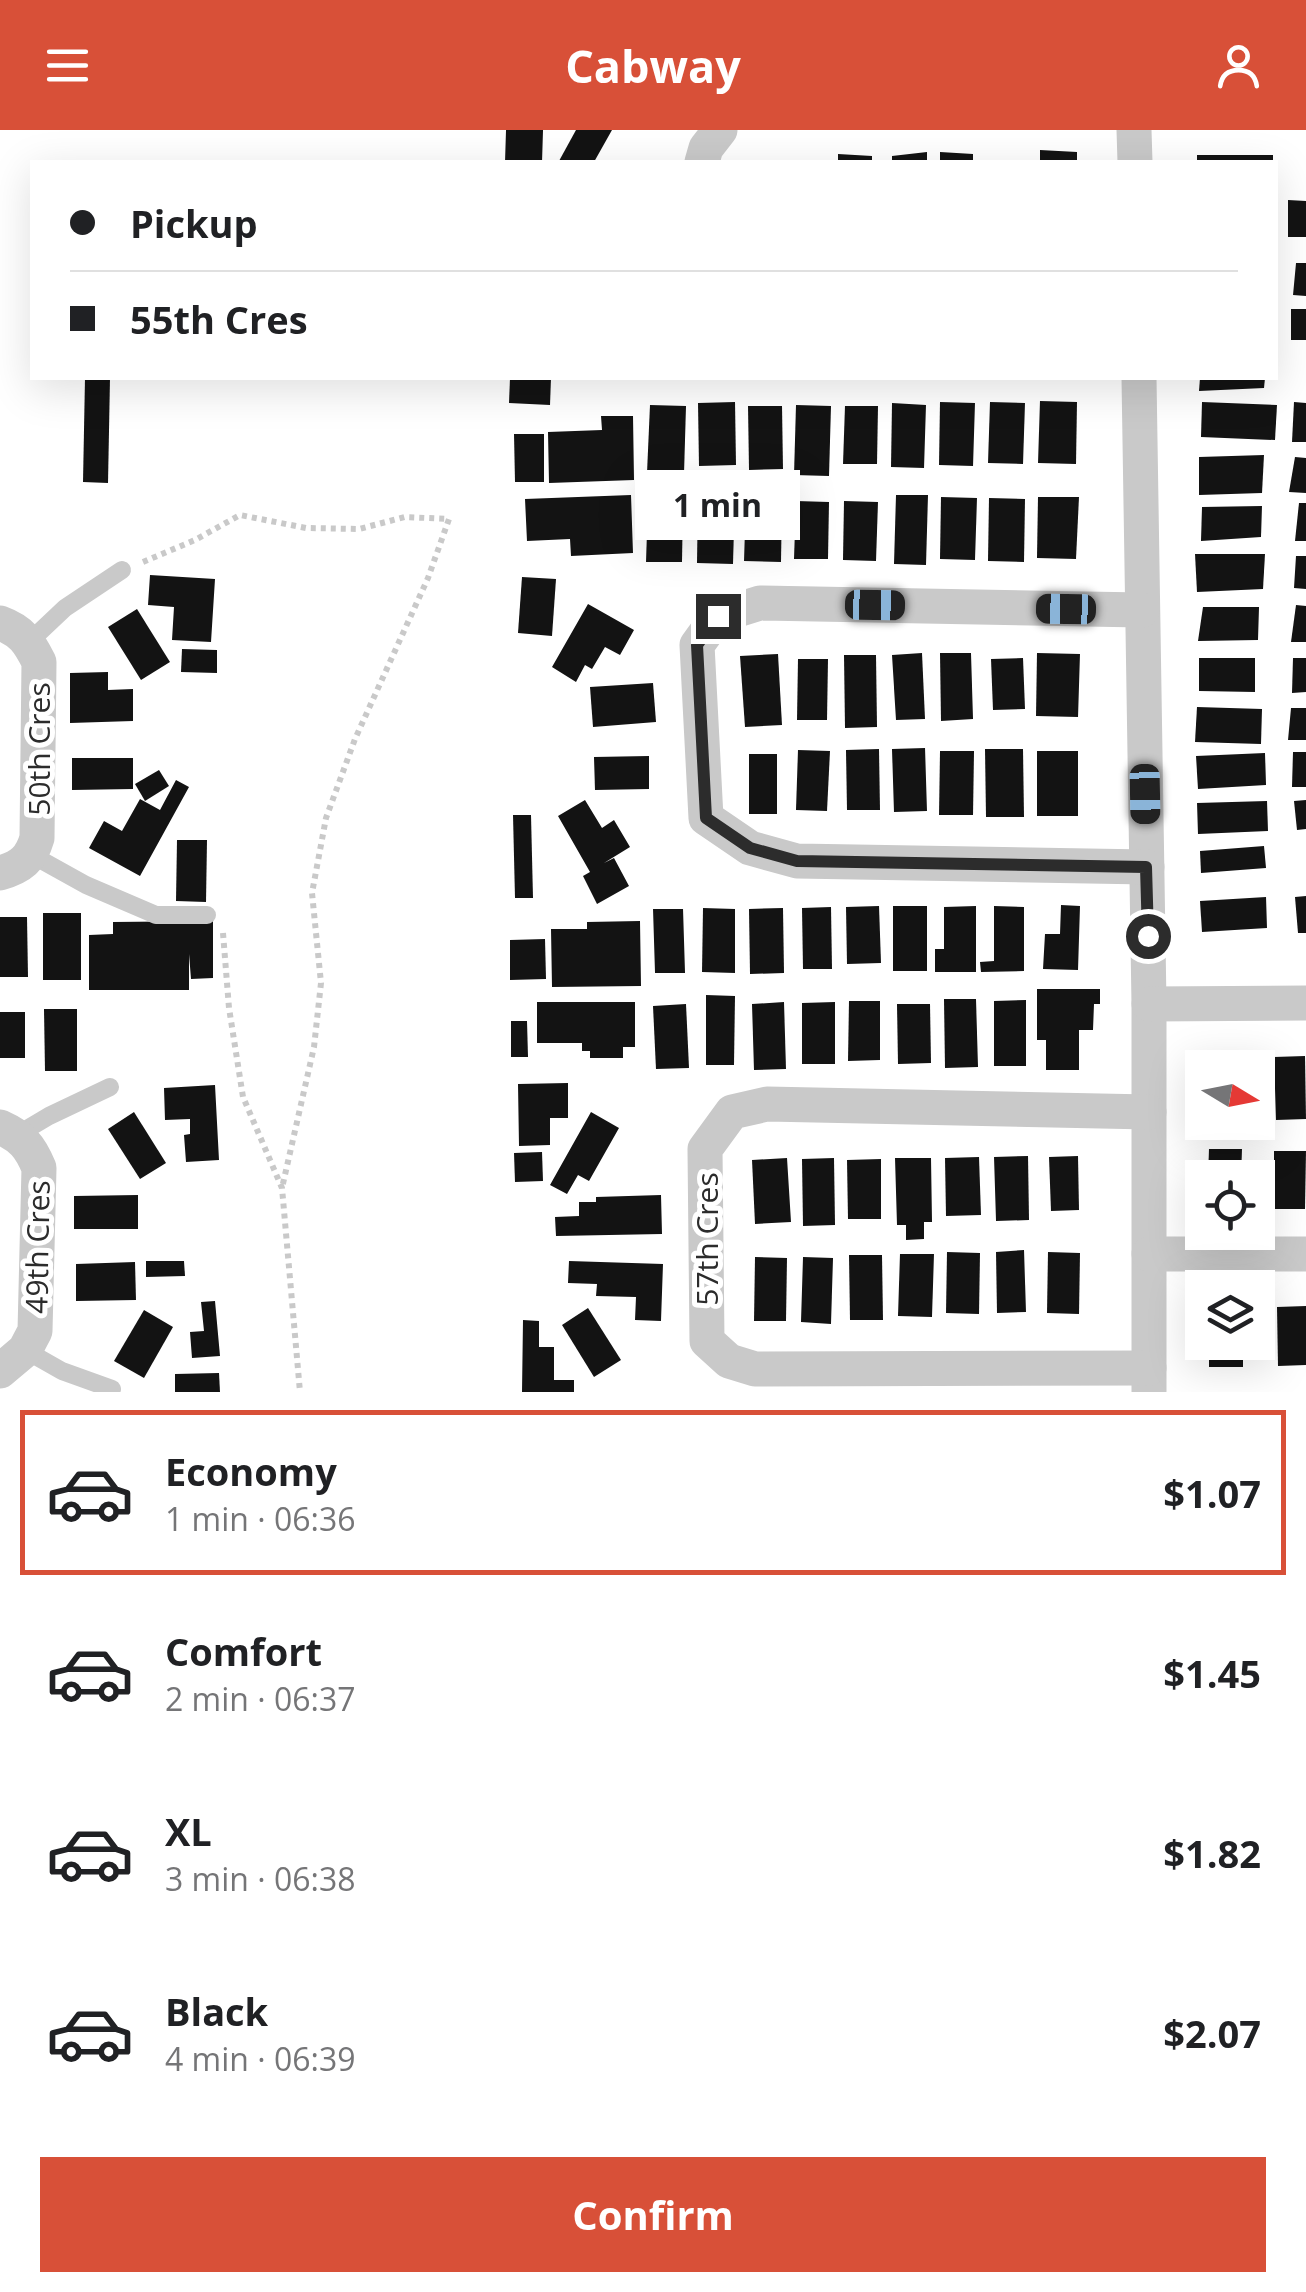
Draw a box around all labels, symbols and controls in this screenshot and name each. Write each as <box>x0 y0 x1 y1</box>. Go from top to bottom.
text: Cabway <box>565 35 741 96</box>
icon: menu <box>40 38 95 93</box>
icon: person <box>1211 38 1266 93</box>
text: Pickup <box>130 197 258 249</box>
text: 55th Cres <box>130 293 308 345</box>
callout: 1 min <box>636 471 800 541</box>
text: 1 min <box>673 483 762 526</box>
car <box>845 589 905 621</box>
car <box>1036 593 1096 625</box>
route end <box>696 594 741 639</box>
street label: 50th Cres <box>18 682 59 816</box>
car <box>1129 764 1161 824</box>
route start <box>1126 914 1171 959</box>
north arrow <box>1185 1050 1275 1140</box>
map controls <box>1185 1050 1275 1360</box>
button: locate <box>1185 1160 1275 1250</box>
street label: 57th Cres <box>686 1172 727 1306</box>
street label: 49th Cres <box>15 1180 59 1314</box>
button: layers <box>1185 1270 1275 1360</box>
text: Economy <box>165 1445 337 1497</box>
icon: car <box>45 1448 135 1538</box>
text: $1.07 <box>1163 1467 1261 1519</box>
text: 1 min · 06:36 <box>165 1497 356 1540</box>
text: Comfort <box>165 1625 322 1677</box>
icon: car <box>45 1628 135 1718</box>
text: $1.45 <box>1163 1647 1261 1699</box>
text: 2 min · 06:37 <box>165 1677 356 1720</box>
text: XL <box>165 1805 212 1857</box>
icon: car <box>45 1808 135 1898</box>
text: $1.82 <box>1163 1827 1261 1879</box>
text: 3 min · 06:38 <box>165 1857 356 1900</box>
text: Black <box>165 1985 268 2037</box>
icon: car <box>45 1988 135 2078</box>
text: $2.07 <box>1163 2007 1261 2059</box>
text: 4 min · 06:39 <box>165 2037 356 2080</box>
button: Confirm <box>40 2157 1266 2272</box>

